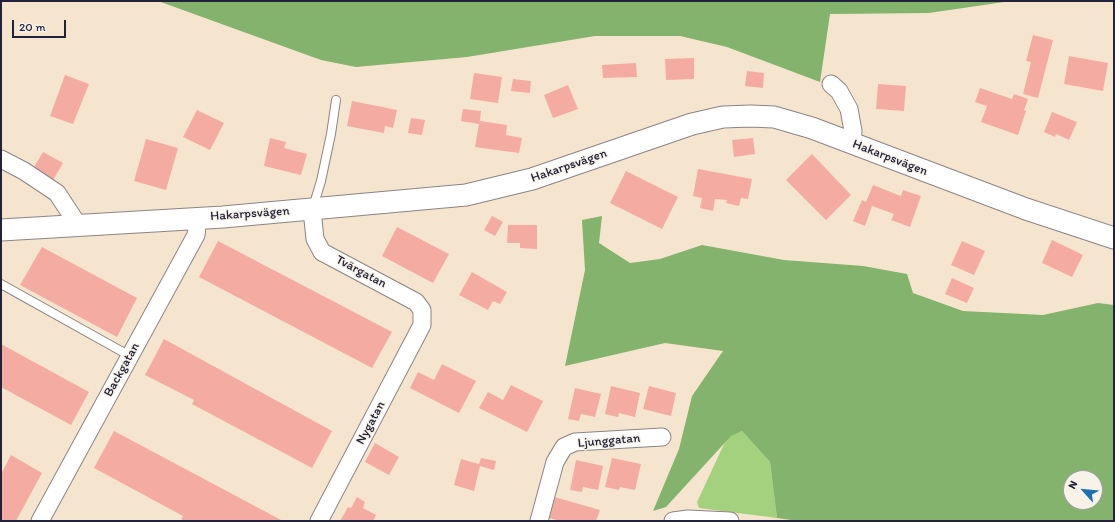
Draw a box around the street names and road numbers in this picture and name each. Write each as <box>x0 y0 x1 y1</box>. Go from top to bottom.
street label: Hakarpsvägen <box>850 136 930 180</box>
street label: Hakarpsvägen <box>529 146 609 186</box>
street label: Hakarpsvägen <box>210 203 290 225</box>
street label: Tvärgatan <box>333 252 389 292</box>
street label: Backgatan <box>101 340 143 400</box>
street label: Nygatan <box>353 399 389 447</box>
street label: Ljunggatan <box>577 431 641 451</box>

